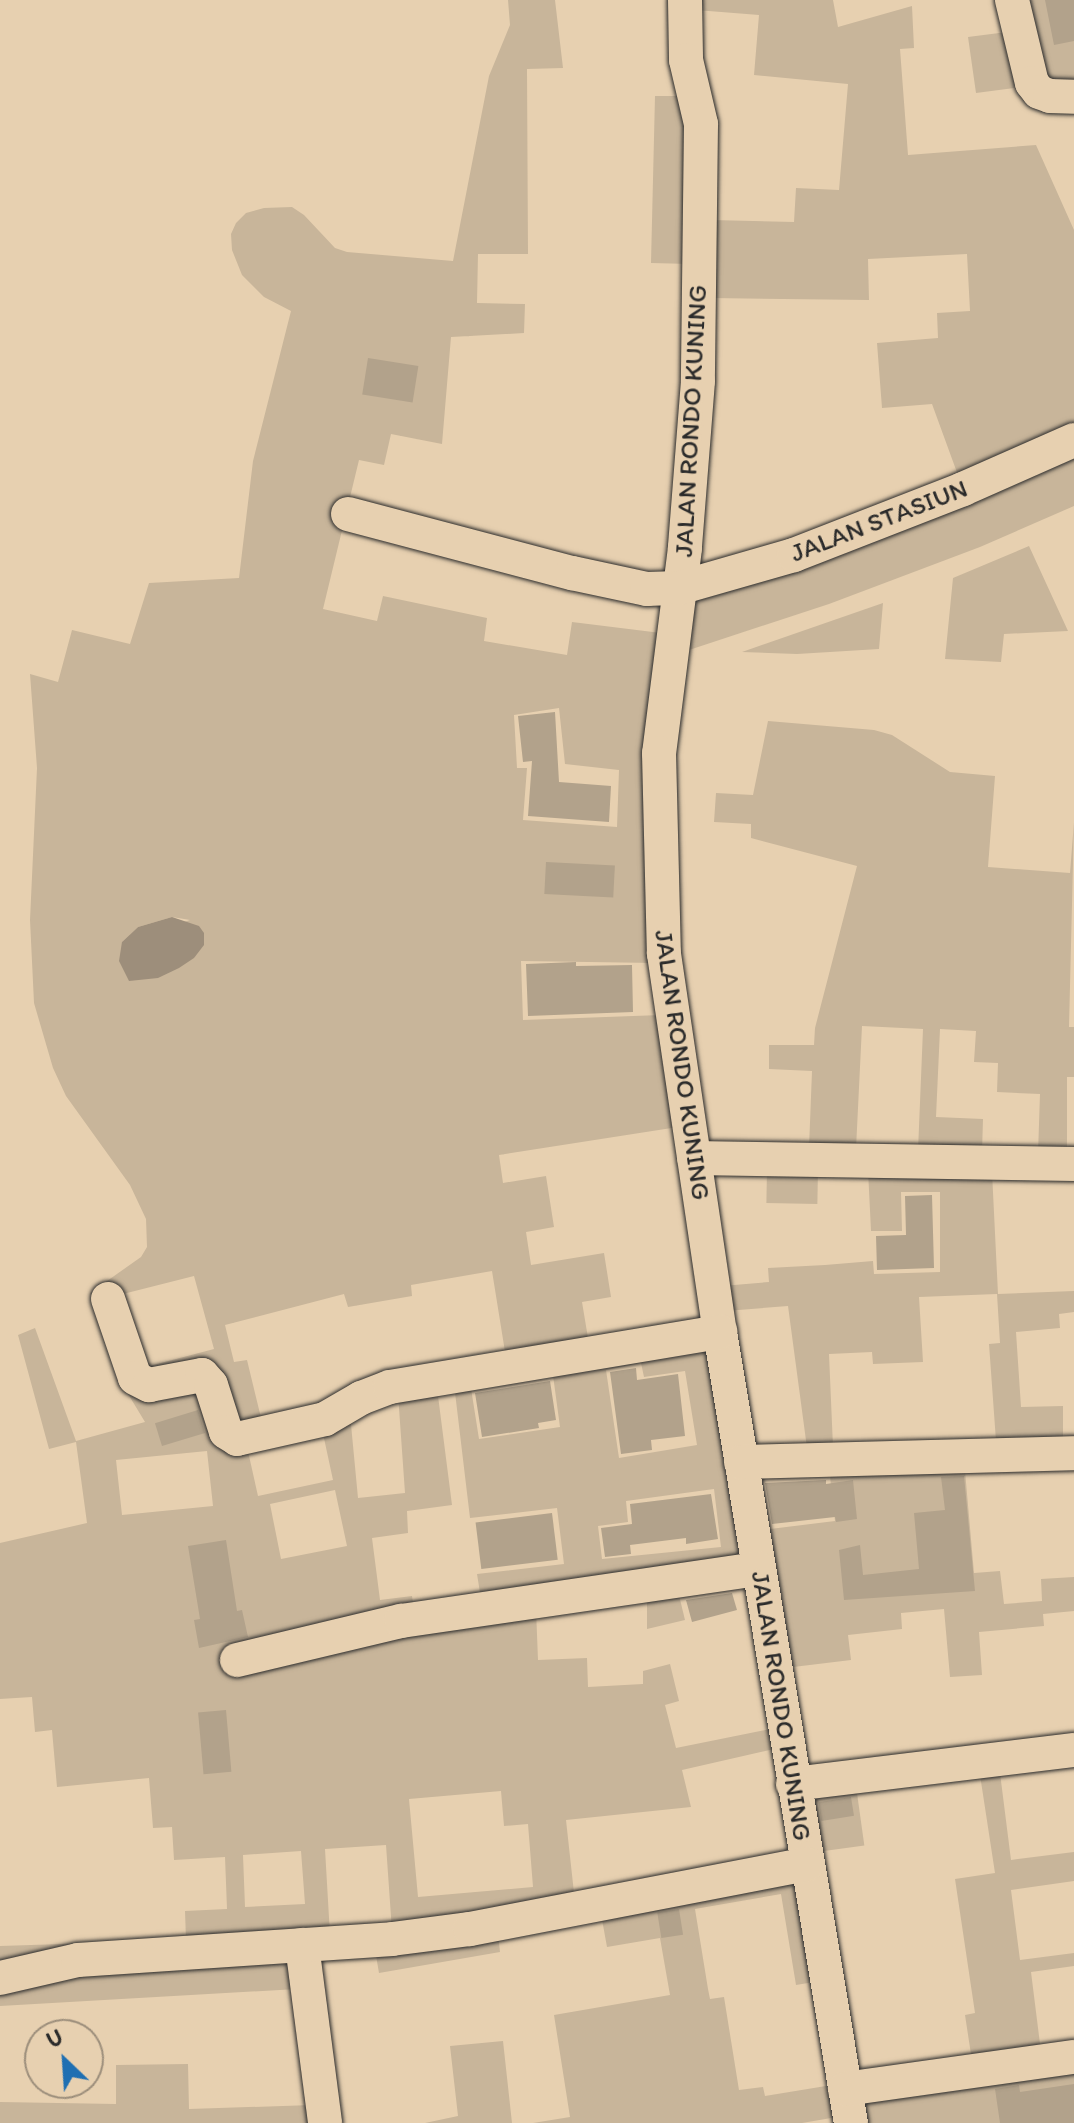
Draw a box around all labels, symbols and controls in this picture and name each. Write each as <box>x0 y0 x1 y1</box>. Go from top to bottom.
street label: JALAN RONDO KUNING <box>668 286 714 556</box>
street label: JALAN STASIUN <box>787 473 971 569</box>
street label: JALAN RONDO KUNING <box>648 929 716 1201</box>
street label: JALAN RONDO KUNING <box>745 1570 817 1842</box>
north arrow <box>24 2019 104 2099</box>
text: U <box>42 2023 67 2054</box>

